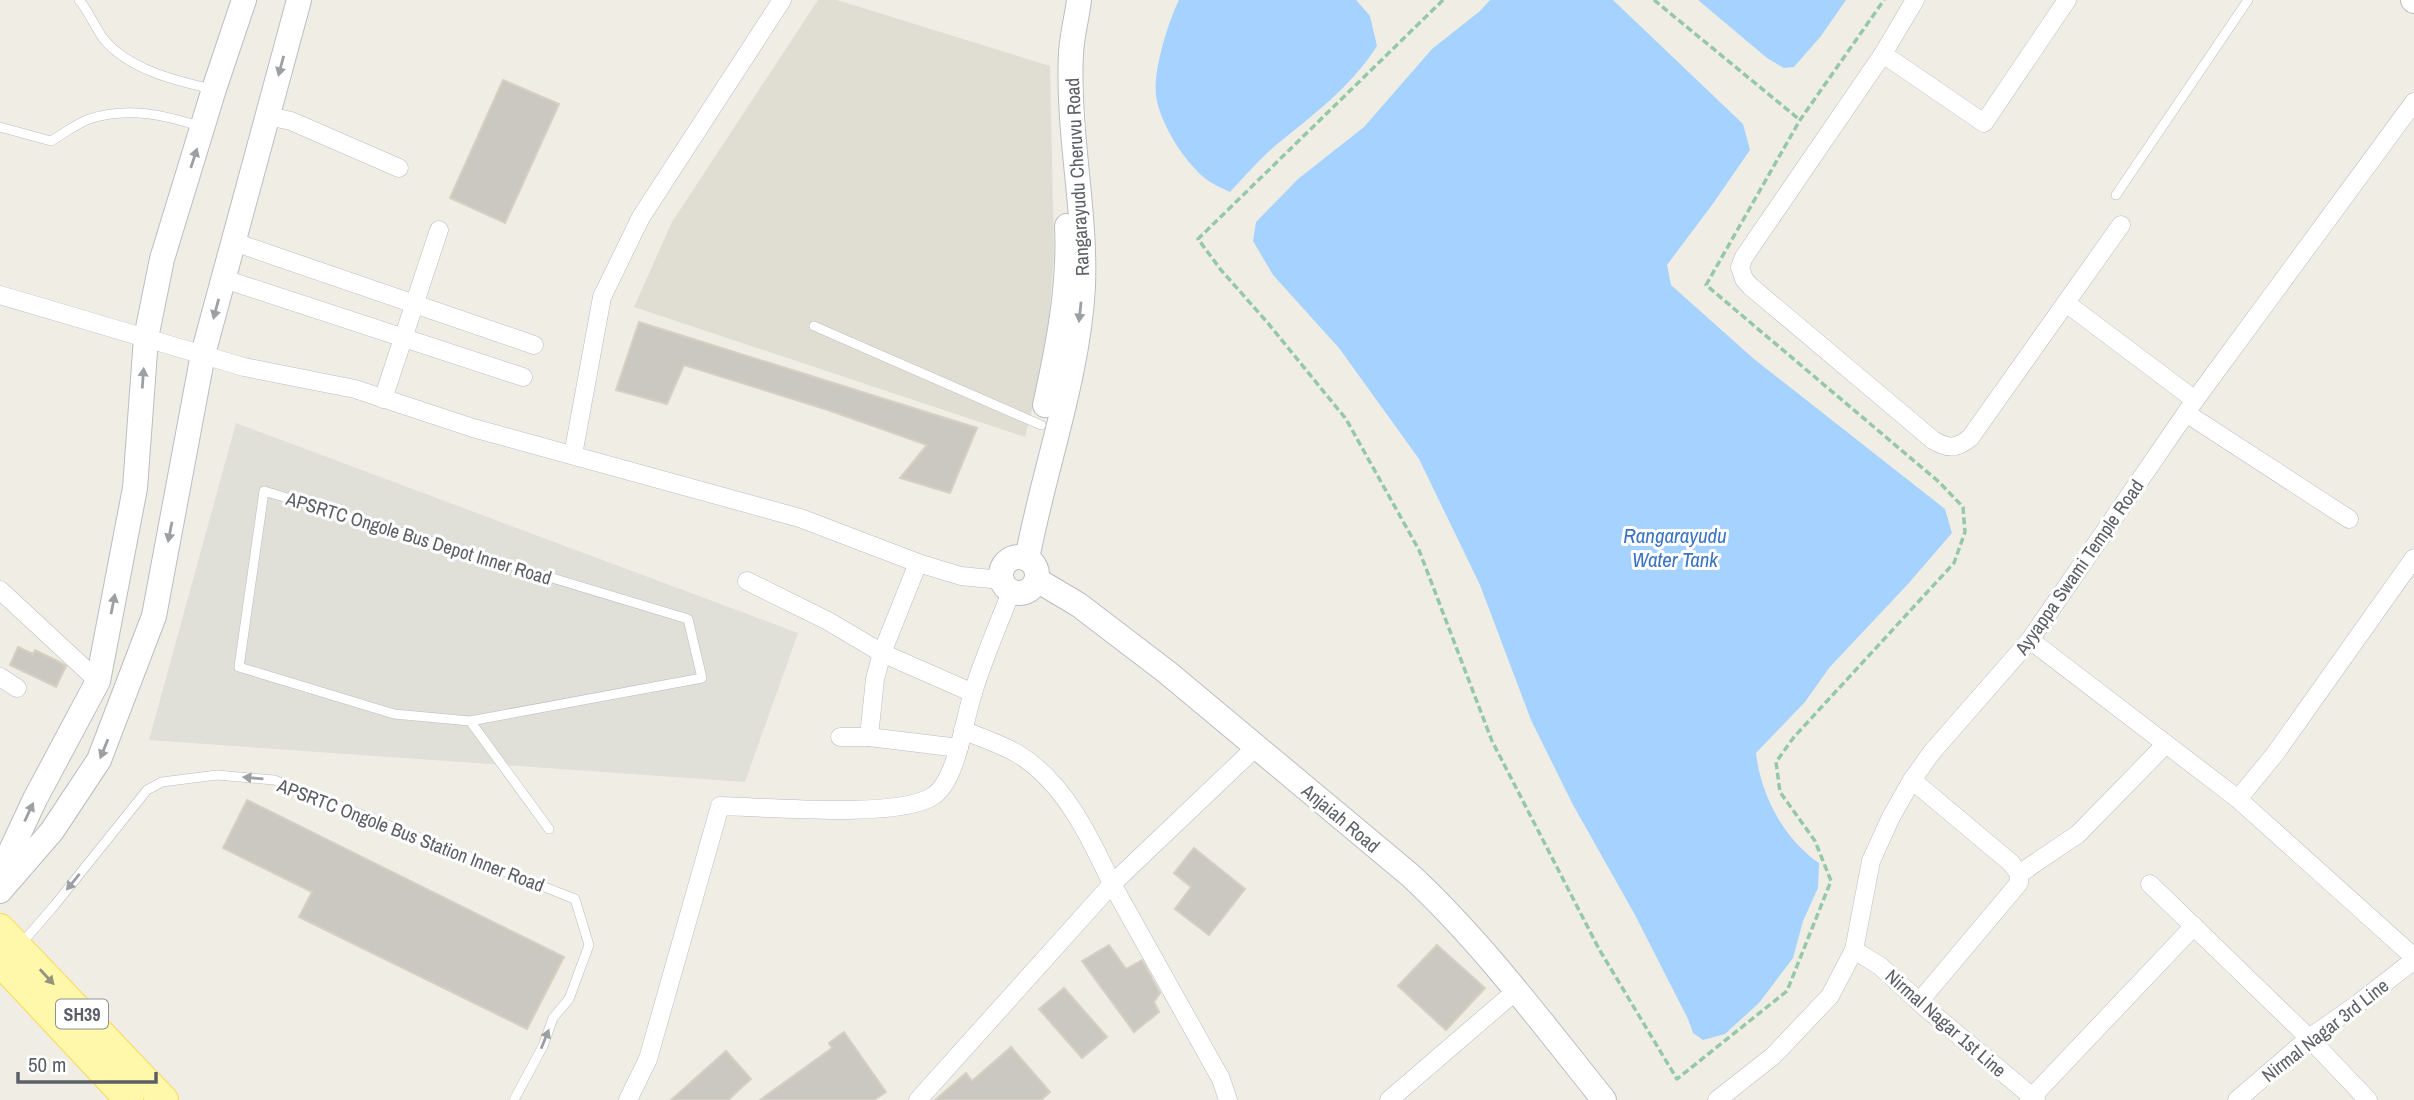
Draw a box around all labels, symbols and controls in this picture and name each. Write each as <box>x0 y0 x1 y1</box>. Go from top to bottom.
one-way arrow <box>275 55 286 77</box>
street label: Rangarayudu Cheruvu Road <box>1059 77 1095 277</box>
one-way arrow <box>189 147 200 168</box>
one-way arrow <box>210 299 220 320</box>
one-way arrow <box>1074 301 1085 323</box>
one-way arrow <box>138 367 149 389</box>
street label: Ayyappa Swami Temple Road <box>2008 474 2149 661</box>
street label: APSRTC Ongole Bus Depot Inner Road <box>282 485 555 591</box>
one-way arrow <box>164 521 175 543</box>
water label: Rangarayudu Water Tank <box>1623 521 1727 574</box>
one-way arrow <box>108 593 119 615</box>
one-way arrow <box>98 738 109 759</box>
one-way arrow <box>242 772 264 783</box>
street label: APSRTC Ongole Bus Station Inner Road <box>273 772 548 898</box>
street label: Anjaiah Road <box>1296 777 1386 858</box>
one-way arrow <box>23 802 34 823</box>
one-way arrow <box>66 874 81 891</box>
street label: Nirmal Nagar 1st Line <box>1880 963 2012 1083</box>
one-way arrow <box>39 968 55 985</box>
street label: Nirmal Nagar 3rd Line <box>2256 972 2394 1088</box>
road number: SH39 <box>56 1000 108 1028</box>
one-way arrow <box>540 1029 551 1050</box>
scale bar <box>18 1040 156 1084</box>
text: 50 m <box>28 1050 66 1079</box>

